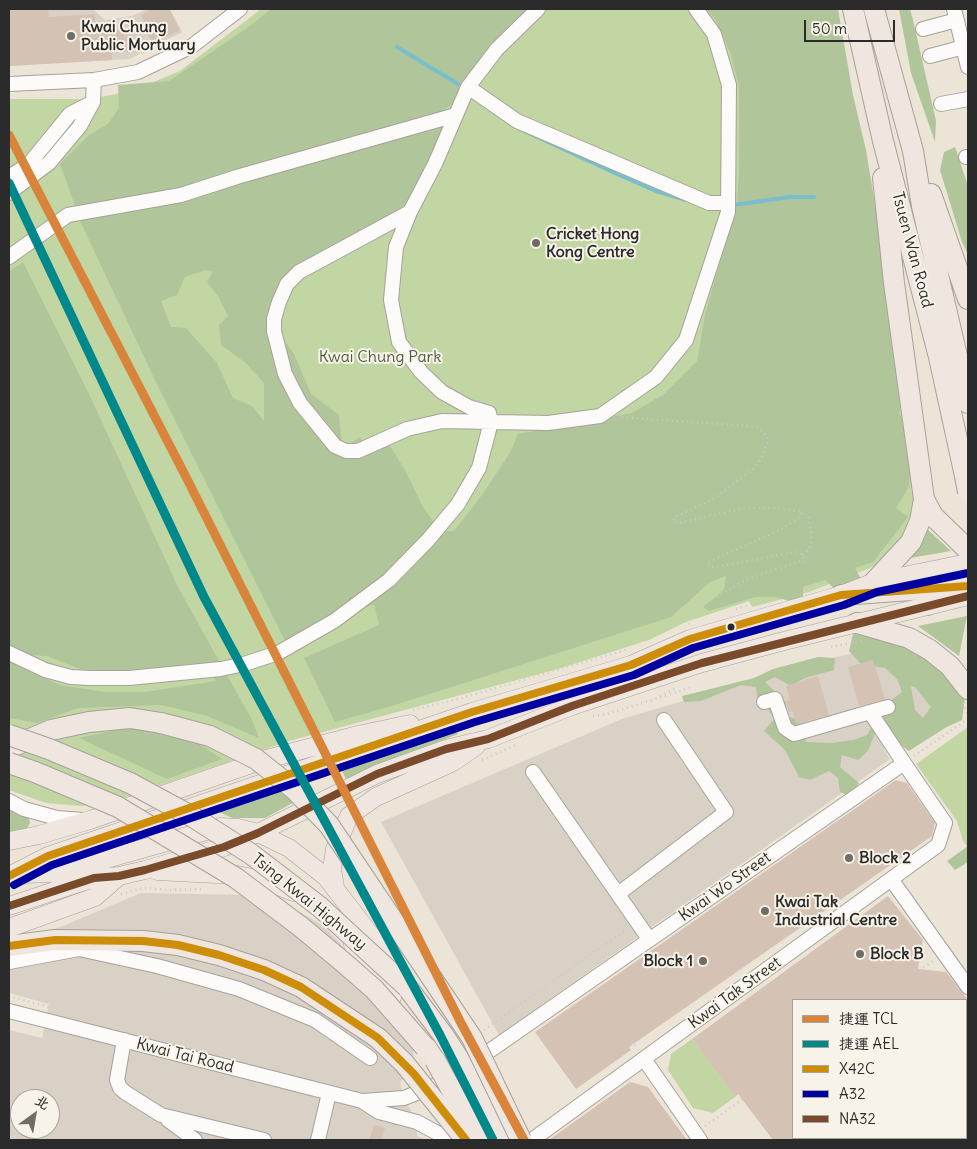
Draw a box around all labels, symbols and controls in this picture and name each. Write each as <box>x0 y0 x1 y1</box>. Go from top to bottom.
scale bar <box>807 10 898 42</box>
place label: Kwai Chung Public Mortuary <box>81 17 196 55</box>
text: 50 m <box>812 19 847 38</box>
marker: Kwai Chung Public Mortuary <box>65 30 77 42</box>
street label: Tsuen Wan Road <box>887 190 937 310</box>
place label: Cricket Hong Kong Centre <box>546 224 639 262</box>
marker: Cricket Hong Kong Centre <box>530 237 542 249</box>
park label: Kwai Chung Park <box>319 347 441 367</box>
unlabelled marker <box>726 622 736 632</box>
street label: Kwai Wo Street <box>675 848 775 926</box>
place label: Block 2 <box>859 848 911 868</box>
street label: Tsing Kwai Highway <box>248 850 370 954</box>
marker: Block 2 <box>843 852 855 864</box>
place label: Kwai Tak Industrial Centre <box>775 892 897 930</box>
marker: Kwai Tak Industrial Centre <box>759 905 771 917</box>
place label: Block B <box>870 944 924 964</box>
marker: Block B <box>854 948 866 960</box>
place label: Block 1 <box>643 951 693 971</box>
street label: Kwai Tak Street <box>685 953 785 1033</box>
marker: Block 1 <box>697 955 709 967</box>
legend <box>792 999 967 1139</box>
text: 捷運 TCL <box>839 1009 898 1028</box>
text: 捷運 AEL <box>839 1034 899 1053</box>
street label: Kwai Tai Road <box>134 1035 236 1077</box>
text: X42C <box>839 1059 875 1078</box>
text: A32 <box>839 1084 865 1103</box>
north arrow <box>10 1089 60 1139</box>
text: 北 <box>32 1091 53 1113</box>
text: NA32 <box>839 1109 876 1128</box>

